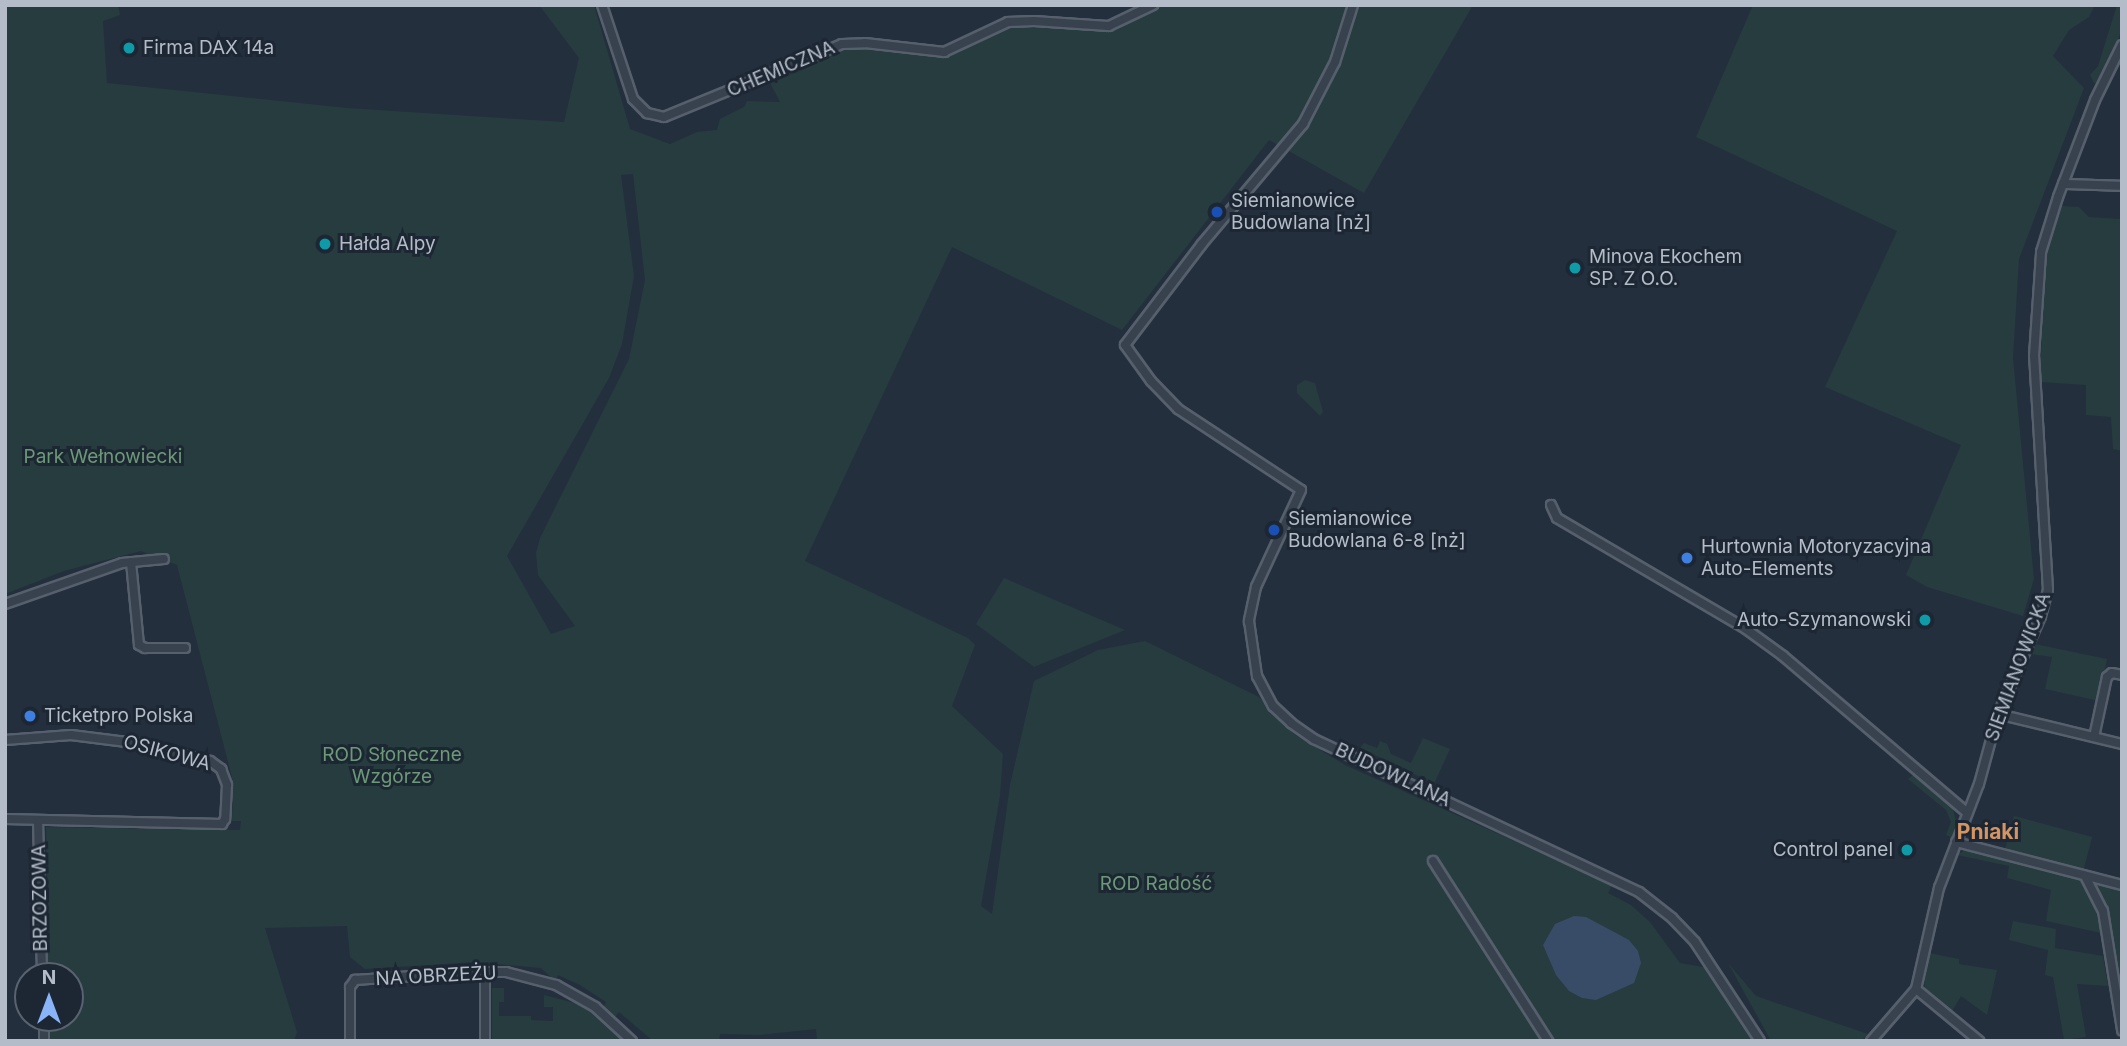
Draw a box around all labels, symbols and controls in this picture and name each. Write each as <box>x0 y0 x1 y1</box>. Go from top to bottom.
street label: CHEMICZNA <box>724 36 838 102</box>
place label: Firma DAX 14a <box>143 37 274 59</box>
marker: Firma DAX 14a <box>121 40 137 56</box>
place label: Siemianowice Budowlana [nż] <box>1231 190 1371 234</box>
marker: Siemianowice Budowlana [nż] <box>1209 204 1225 220</box>
place label: Hałda Alpy <box>339 233 436 255</box>
marker: Hałda Alpy <box>317 236 333 252</box>
place label: Minova Ekochem SP. Z O.O. <box>1589 246 1742 290</box>
marker: Minova Ekochem SP. Z O.O. <box>1567 260 1583 276</box>
park label: Park Wełnowiecki <box>24 446 182 468</box>
place label: Siemianowice Budowlana 6-8 [nż] <box>1288 508 1466 552</box>
marker: Siemianowice Budowlana 6-8 [nż] <box>1266 522 1282 538</box>
place label: Hurtownia Motoryzacyjna Auto-Elements <box>1701 536 1931 580</box>
marker: Hurtownia Motoryzacyjna Auto-Elements <box>1679 550 1695 566</box>
street label: SIEMIANOWICKA <box>1981 590 2055 744</box>
place label: Auto-Szymanowski <box>1737 609 1911 631</box>
marker: Auto-Szymanowski <box>1917 612 1933 628</box>
place label: Ticketpro Polska <box>44 705 193 727</box>
marker: Ticketpro Polska <box>22 708 38 724</box>
street label: OSIKOWA <box>121 730 213 776</box>
street label: BUDOWLANA <box>1332 738 1454 812</box>
park label: ROD Słoneczne Wzgórze <box>322 744 462 788</box>
district label: Pniaki <box>1957 819 2019 845</box>
place label: Control panel <box>1773 839 1893 861</box>
marker: Control panel <box>1899 842 1915 858</box>
street label: BRZOZOWA <box>28 844 52 952</box>
park label: ROD Radość <box>1100 873 1212 895</box>
street label: NA OBRZEŻU <box>375 961 497 991</box>
north arrow <box>14 962 84 1032</box>
text: N <box>42 966 56 989</box>

